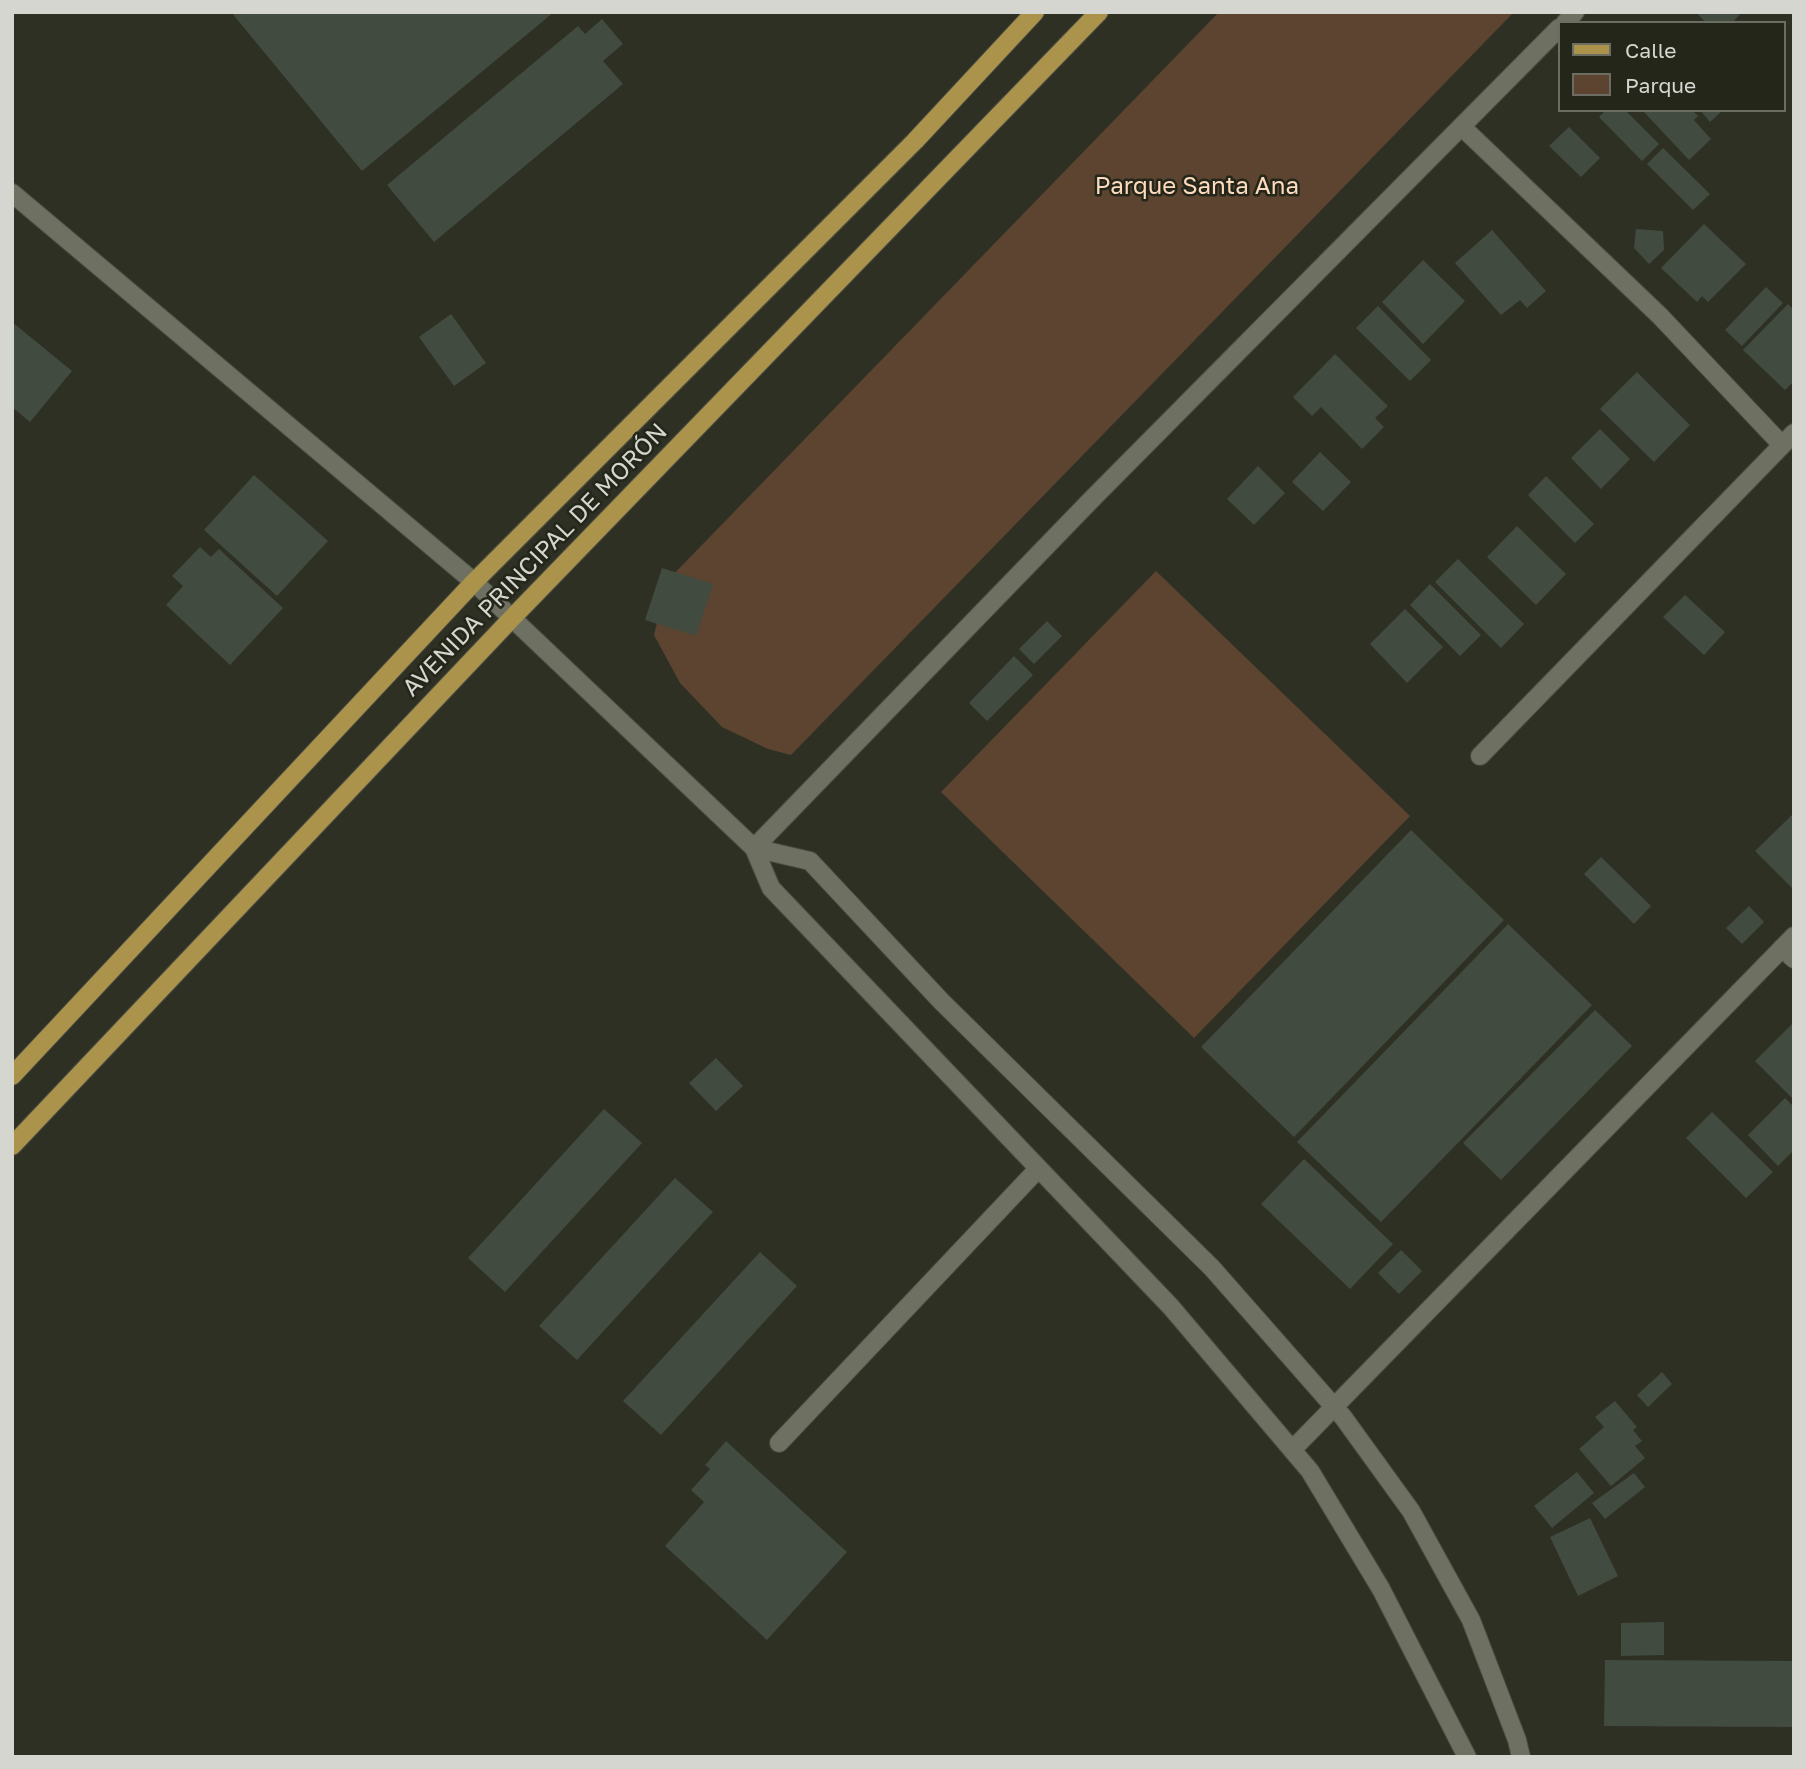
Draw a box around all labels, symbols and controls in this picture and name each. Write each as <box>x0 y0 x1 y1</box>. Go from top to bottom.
legend <box>1558 21 1785 112</box>
text: Calle <box>1625 37 1677 63</box>
text: Parque <box>1625 72 1696 98</box>
park label: Parque Santa Ana <box>1095 172 1299 200</box>
street label: AVENIDA PRINCIPAL DE MORÓN <box>397 418 673 702</box>

